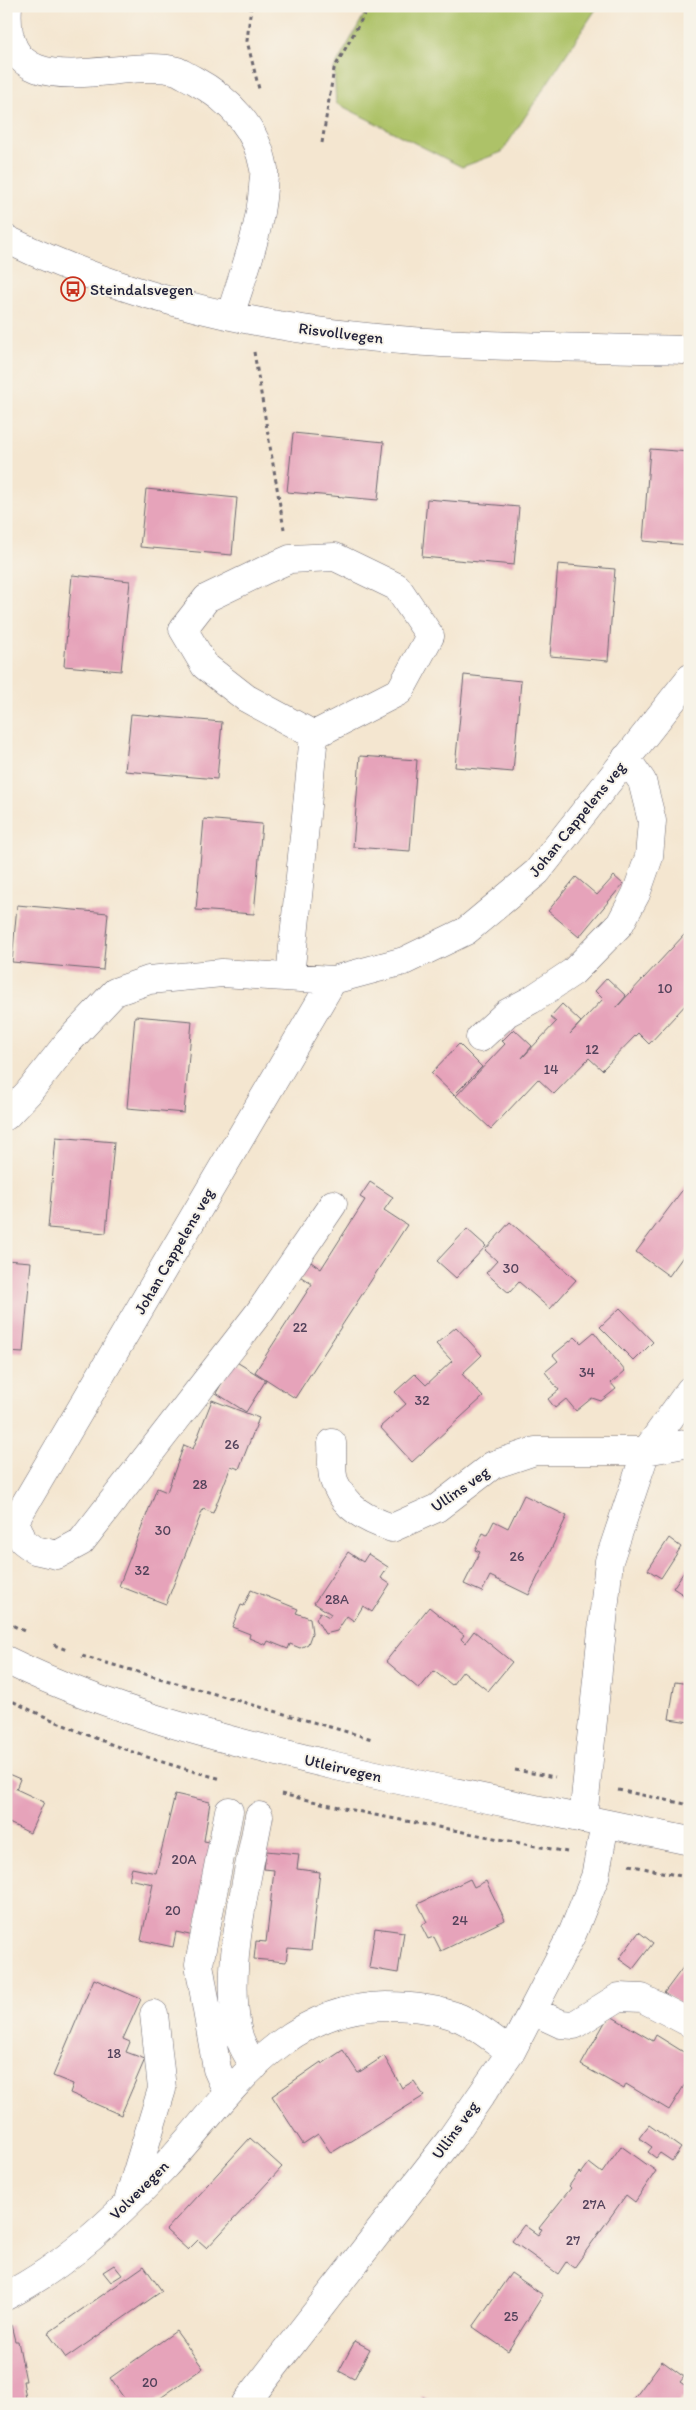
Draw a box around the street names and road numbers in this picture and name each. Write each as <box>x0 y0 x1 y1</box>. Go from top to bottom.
street label: Risvollvegen <box>297 318 385 348</box>
street label: Johan Cappelens veg <box>525 757 630 880</box>
street label: Johan Cappelens veg <box>130 1184 218 1318</box>
street label: Ullins veg <box>427 1462 493 1516</box>
street label: Utleirvegen <box>302 1750 384 1786</box>
street label: Ullins veg <box>428 2097 483 2163</box>
street label: Volvevegen <box>105 2156 173 2224</box>

